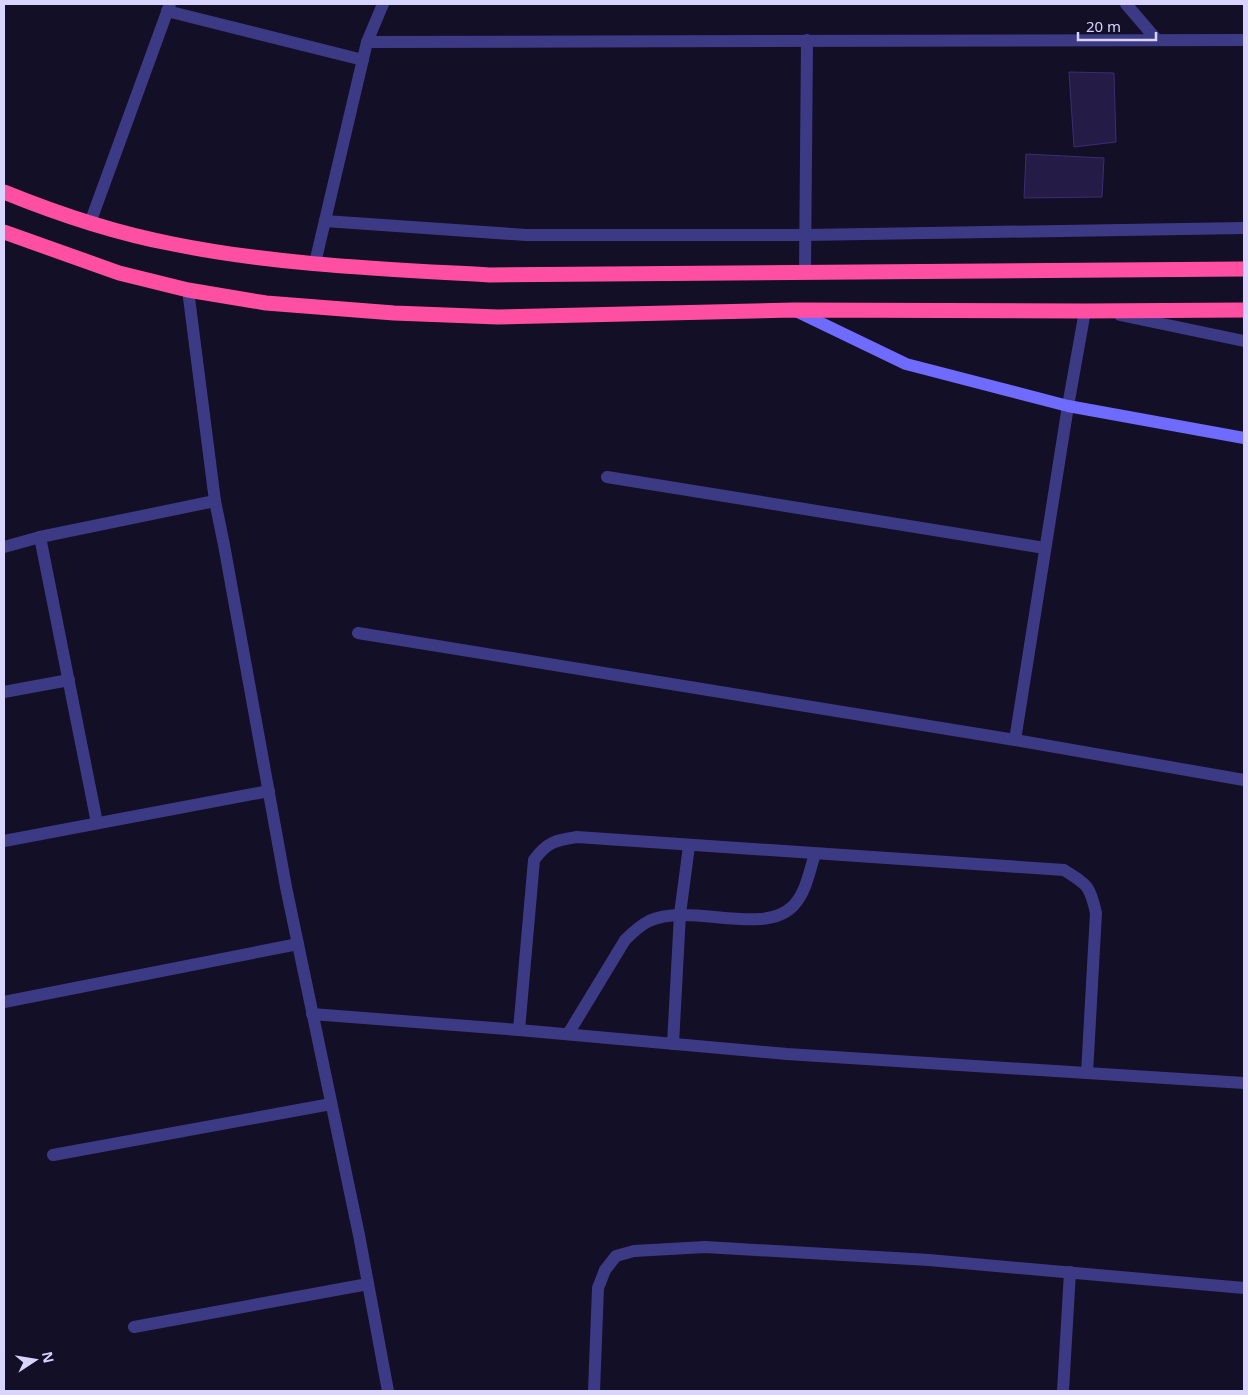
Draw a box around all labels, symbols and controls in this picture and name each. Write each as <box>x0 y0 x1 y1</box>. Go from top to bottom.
scale bar <box>1078 10 1156 42</box>
text: 20 m <box>1086 16 1121 36</box>
north arrow <box>10 1335 60 1385</box>
text: N <box>38 1350 59 1365</box>

